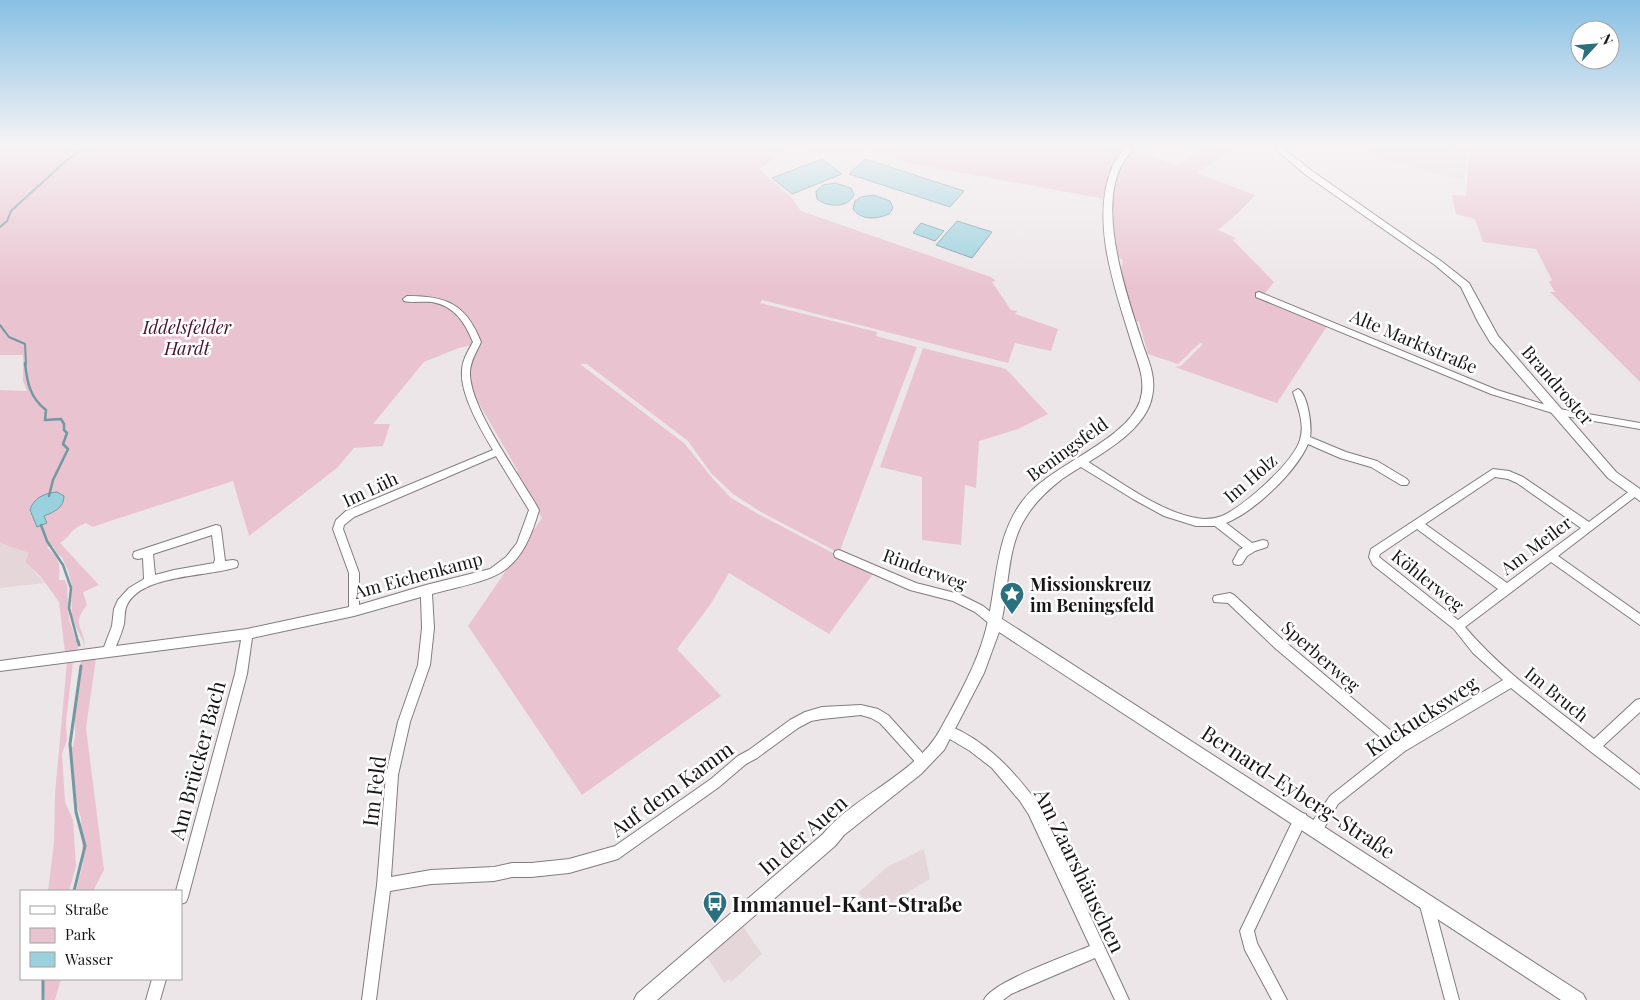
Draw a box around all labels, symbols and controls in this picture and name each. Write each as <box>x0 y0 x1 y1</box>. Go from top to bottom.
north arrow <box>1570 20 1620 70</box>
text: N <box>1596 30 1618 48</box>
street label: Alte Marktstraße <box>1346 303 1481 379</box>
park label: Iddelsfelder Hardt <box>142 315 233 360</box>
street label: Brandroster <box>1517 340 1599 430</box>
street label: Beningsfeld <box>1022 411 1113 487</box>
street label: Im Holz <box>1218 448 1282 508</box>
street label: Im Lüh <box>339 466 402 512</box>
street label: Am Meiler <box>1495 510 1577 580</box>
street label: Rinderweg <box>880 543 971 595</box>
street label: Köhlerweg <box>1387 543 1470 617</box>
street label: Am Eichenkamp <box>350 546 485 604</box>
place label: Missionskreuz im Beningsfeld <box>1030 572 1154 617</box>
place icon: Missionskreuz im Beningsfeld <box>999 581 1025 615</box>
street label: Sperberweg <box>1277 615 1366 697</box>
street label: Im Bruch <box>1520 661 1594 727</box>
street label: Kuckucksweg <box>1359 668 1483 762</box>
street label: Am Brücker Bach <box>161 677 231 844</box>
street label: Bernard-Eyberg-Straße <box>1197 718 1401 864</box>
street label: Auf dem Kamm <box>603 734 738 843</box>
street label: Im Feld <box>355 754 391 828</box>
street label: Am Zaarshäuschen <box>1029 782 1133 957</box>
street label: In der Auen <box>752 787 853 880</box>
place label: Immanuel-Kant-Straße <box>732 889 962 917</box>
legend <box>20 890 182 980</box>
bus stop icon: Immanuel-Kant-Straße <box>702 890 728 924</box>
text: Straße <box>65 899 109 919</box>
text: Park <box>65 924 97 944</box>
text: Wasser <box>64 949 113 969</box>

